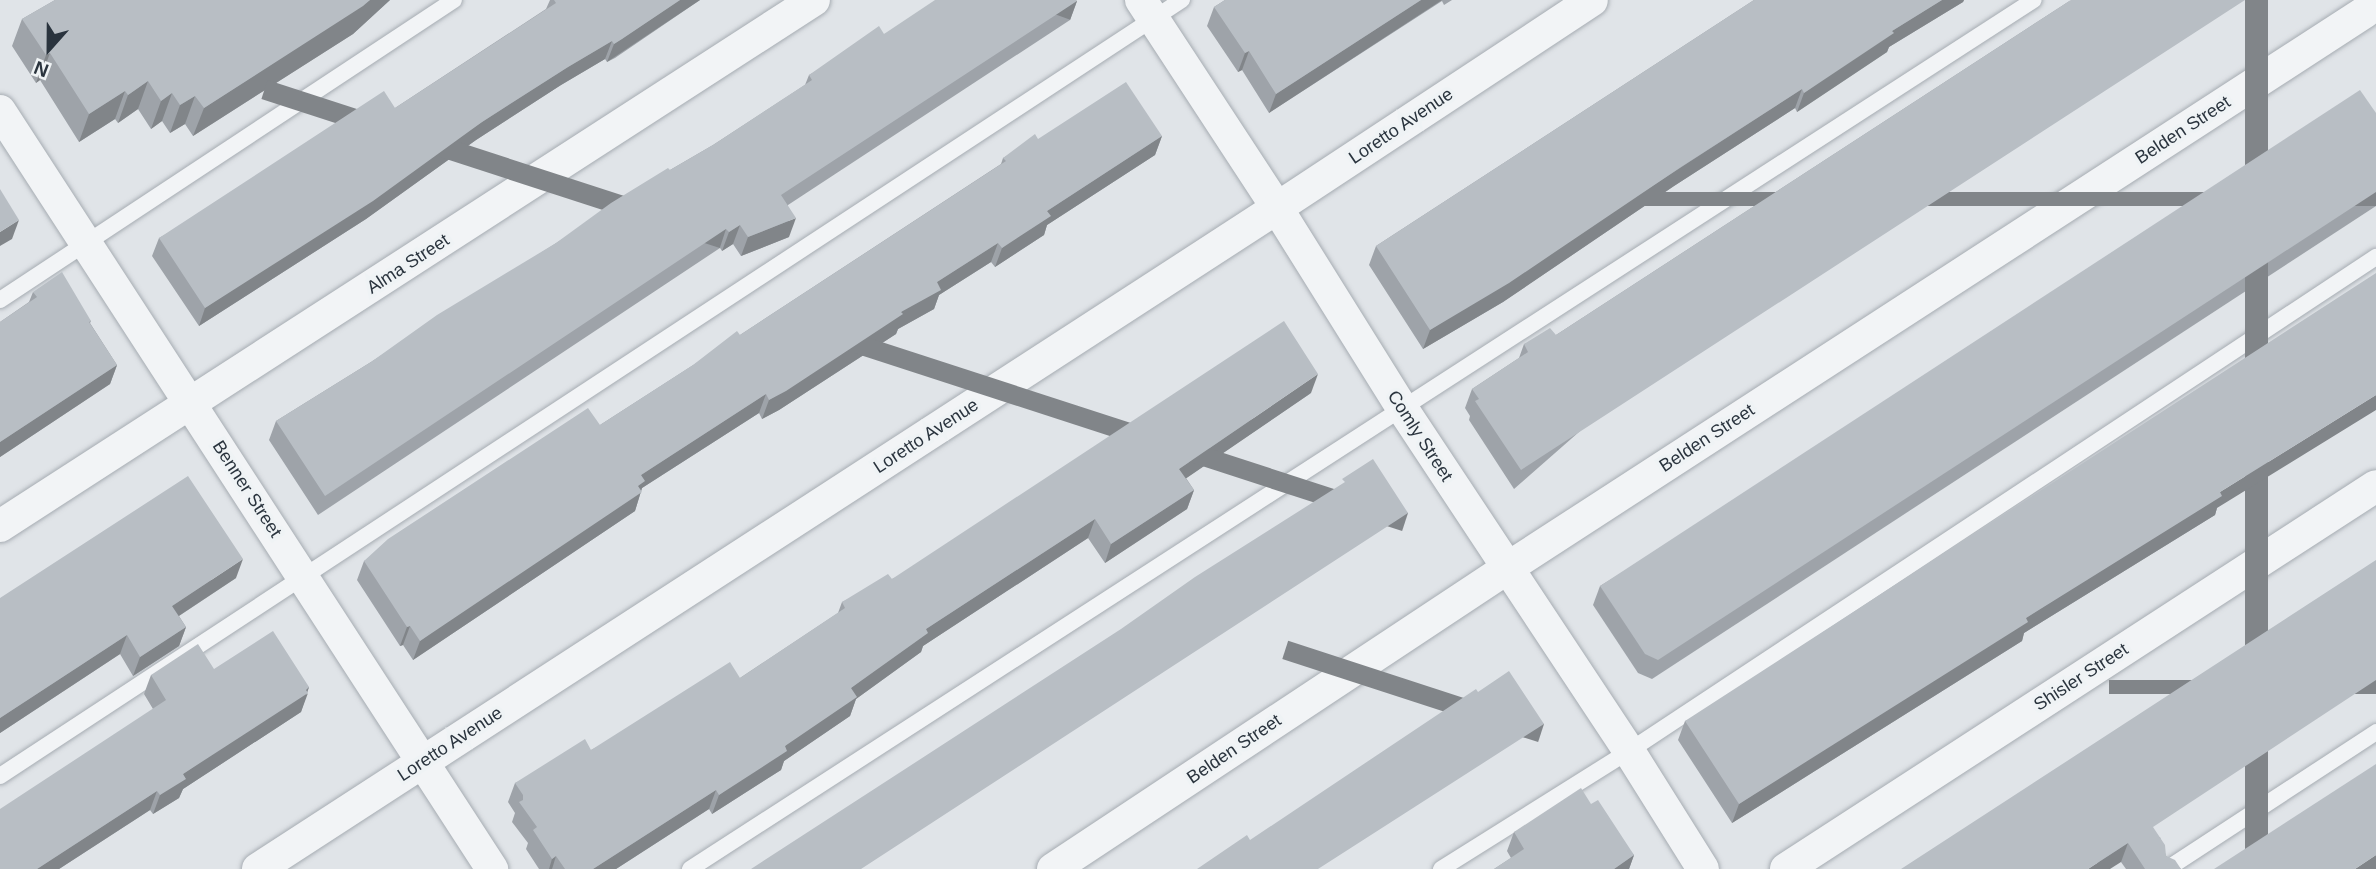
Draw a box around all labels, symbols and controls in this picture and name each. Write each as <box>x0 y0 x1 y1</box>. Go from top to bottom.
north arrow <box>14 14 84 84</box>
text: N <box>31 57 51 81</box>
street label: Loretto Avenue <box>1344 83 1458 169</box>
street label: Belden Street <box>2131 91 2235 169</box>
street label: Alma Street <box>363 229 453 299</box>
street label: Comly Street <box>1383 386 1457 486</box>
street label: Loretto Avenue <box>869 394 983 478</box>
street label: Belden Street <box>1655 399 1759 477</box>
street label: Benner Street <box>208 437 286 541</box>
street label: Shisler Street <box>2030 639 2132 715</box>
street label: Loretto Avenue <box>393 702 507 786</box>
street label: Belden Street <box>1183 710 1285 788</box>

